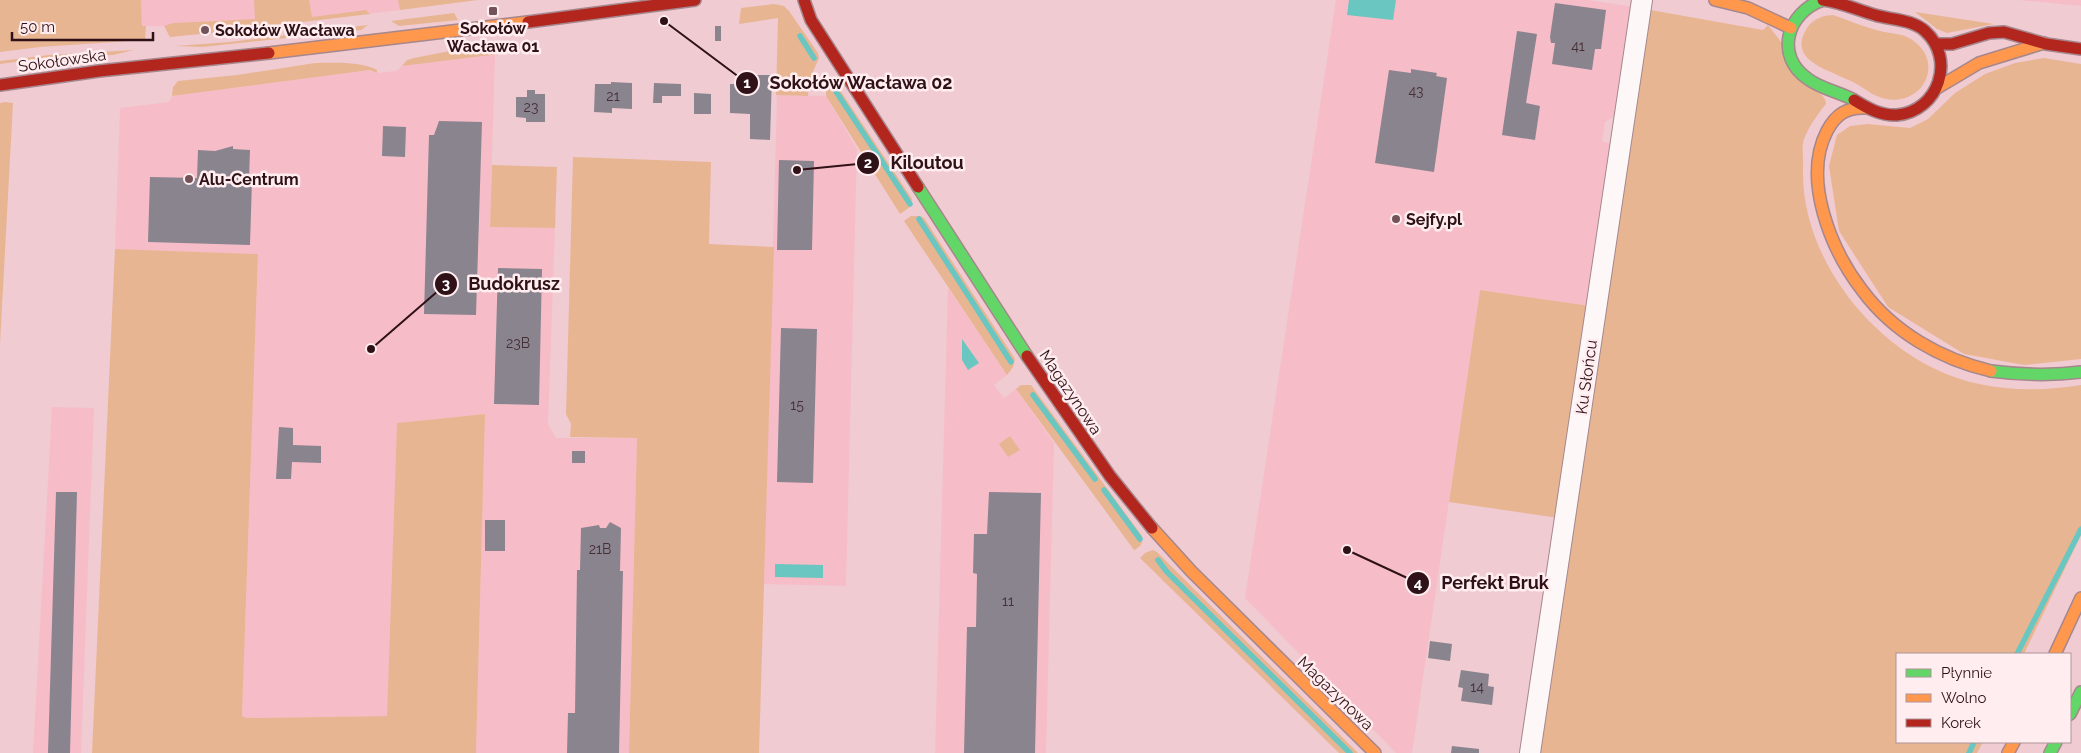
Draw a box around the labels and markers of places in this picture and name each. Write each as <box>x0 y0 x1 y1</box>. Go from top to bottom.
marker: Sokołów Wacława 01 <box>487 5 499 17</box>
place label: Sokołów Wacława 01 <box>447 19 539 56</box>
place label: Sokołów Wacława <box>215 21 355 40</box>
marker: Sokołów Wacława <box>199 24 211 36</box>
callout: Sokołów Wacława 02 <box>734 66 963 99</box>
callout: Kiloutou <box>855 146 974 179</box>
place label: Alu-Centrum <box>199 170 299 189</box>
marker: Alu-Centrum <box>183 173 195 185</box>
place label: Sejfy.pl <box>1406 210 1463 229</box>
marker: Sejfy.pl <box>1390 213 1402 225</box>
callout: Budokrusz <box>434 267 570 300</box>
callout: Perfekt Bruk <box>1406 566 1559 599</box>

